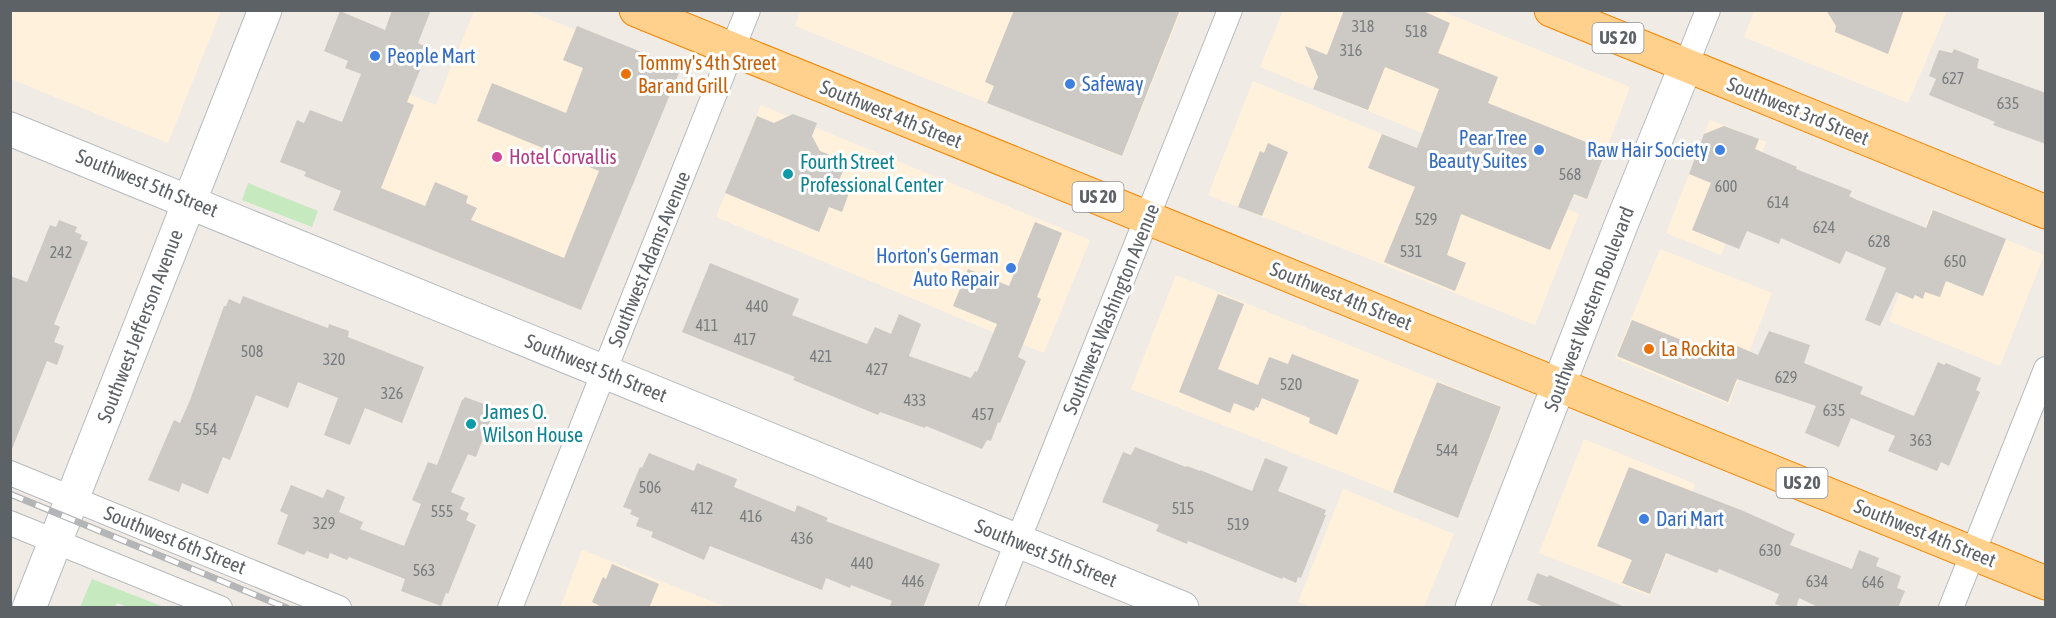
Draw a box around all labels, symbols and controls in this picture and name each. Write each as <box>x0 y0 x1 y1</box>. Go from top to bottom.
house number: 318 <box>1352 17 1374 35</box>
house number: 518 <box>1405 22 1427 40</box>
road number: US 20 <box>1592 23 1644 53</box>
house number: 316 <box>1340 41 1362 59</box>
place label: People Mart <box>387 44 476 67</box>
marker: People Mart <box>368 49 382 63</box>
place label: Tommy's 4th Street Bar and Grill <box>638 51 777 97</box>
marker: Tommy's 4th Street Bar and Grill <box>619 67 633 81</box>
house number: 627 <box>1942 69 1964 87</box>
place label: Safeway <box>1082 72 1143 95</box>
street label: Southwest 3rd Street <box>1724 72 1873 150</box>
street label: Southwest 4th Street <box>817 75 966 153</box>
marker: Safeway <box>1063 77 1077 91</box>
house number: 635 <box>1997 94 2019 112</box>
place label: Pear Tree Beauty Suites <box>1428 126 1527 172</box>
place label: Raw Hair Society <box>1587 138 1708 161</box>
marker: Pear Tree Beauty Suites <box>1532 143 1546 157</box>
marker: Raw Hair Society <box>1713 143 1727 157</box>
street label: Southwest 5th Street <box>73 144 222 222</box>
place label: Hotel Corvallis <box>509 145 617 168</box>
marker: Hotel Corvallis <box>490 150 504 164</box>
place label: Fourth Street Professional Center <box>800 150 944 196</box>
house number: 568 <box>1559 165 1581 183</box>
marker: Fourth Street Professional Center <box>781 167 795 181</box>
street label: Southwest Adams Avenue <box>603 168 694 350</box>
house number: 600 <box>1715 177 1737 195</box>
road number: US 20 <box>1072 182 1124 212</box>
house number: 614 <box>1767 193 1789 211</box>
street label: Southwest Washington Avenue <box>1058 200 1163 417</box>
street label: Southwest Western Boulevard <box>1539 203 1638 414</box>
house number: 529 <box>1415 210 1437 228</box>
house number: 624 <box>1813 218 1835 236</box>
street label: Southwest Jefferson Avenue <box>92 226 187 426</box>
house number: 628 <box>1868 232 1890 250</box>
house number: 531 <box>1400 242 1422 260</box>
house number: 242 <box>50 243 72 261</box>
place label: Horton's German Auto Repair <box>876 244 1000 290</box>
house number: 650 <box>1944 252 1966 270</box>
street label: Southwest 4th Street <box>1267 257 1416 335</box>
marker: Horton's German Auto Repair <box>1004 261 1018 275</box>
house number: 440 <box>746 297 768 315</box>
house number: 411 <box>696 316 718 334</box>
street label: Southwest 5th Street <box>522 329 671 407</box>
house number: 417 <box>734 330 756 348</box>
place label: La Rockita <box>1661 337 1735 360</box>
house number: 508 <box>241 342 263 360</box>
marker: La Rockita <box>1642 342 1656 356</box>
house number: 421 <box>810 347 832 365</box>
house number: 320 <box>323 350 345 368</box>
house number: 427 <box>866 360 888 378</box>
house number: 629 <box>1775 368 1797 386</box>
house number: 520 <box>1280 375 1302 393</box>
house number: 326 <box>381 384 403 402</box>
house number: 433 <box>904 391 926 409</box>
place label: James O. Wilson House <box>483 400 583 446</box>
house number: 635 <box>1823 401 1845 419</box>
house number: 457 <box>972 405 994 423</box>
marker: James O. Wilson House <box>464 417 478 431</box>
house number: 554 <box>195 420 217 438</box>
house number: 363 <box>1910 431 1932 449</box>
house number: 544 <box>1436 441 1458 459</box>
road number: US 20 <box>1776 468 1828 498</box>
house number: 506 <box>639 478 661 496</box>
street label: Southwest 4th Street <box>1851 494 2000 572</box>
house number: 412 <box>691 499 713 517</box>
house number: 515 <box>1172 499 1194 517</box>
street label: Southwest 6th Street <box>101 501 250 579</box>
house number: 555 <box>431 502 453 520</box>
house number: 416 <box>740 507 762 525</box>
place label: Dari Mart <box>1656 507 1724 530</box>
marker: Dari Mart <box>1637 512 1651 526</box>
house number: 329 <box>313 514 335 532</box>
street label: Southwest 5th Street <box>972 514 1121 592</box>
house number: 519 <box>1227 515 1249 533</box>
house number: 436 <box>791 529 813 547</box>
house number: 630 <box>1759 541 1781 559</box>
house number: 440 <box>851 554 873 572</box>
house number: 563 <box>413 561 435 579</box>
house number: 446 <box>902 572 924 590</box>
house number: 634 <box>1806 572 1828 590</box>
house number: 646 <box>1862 573 1884 591</box>

